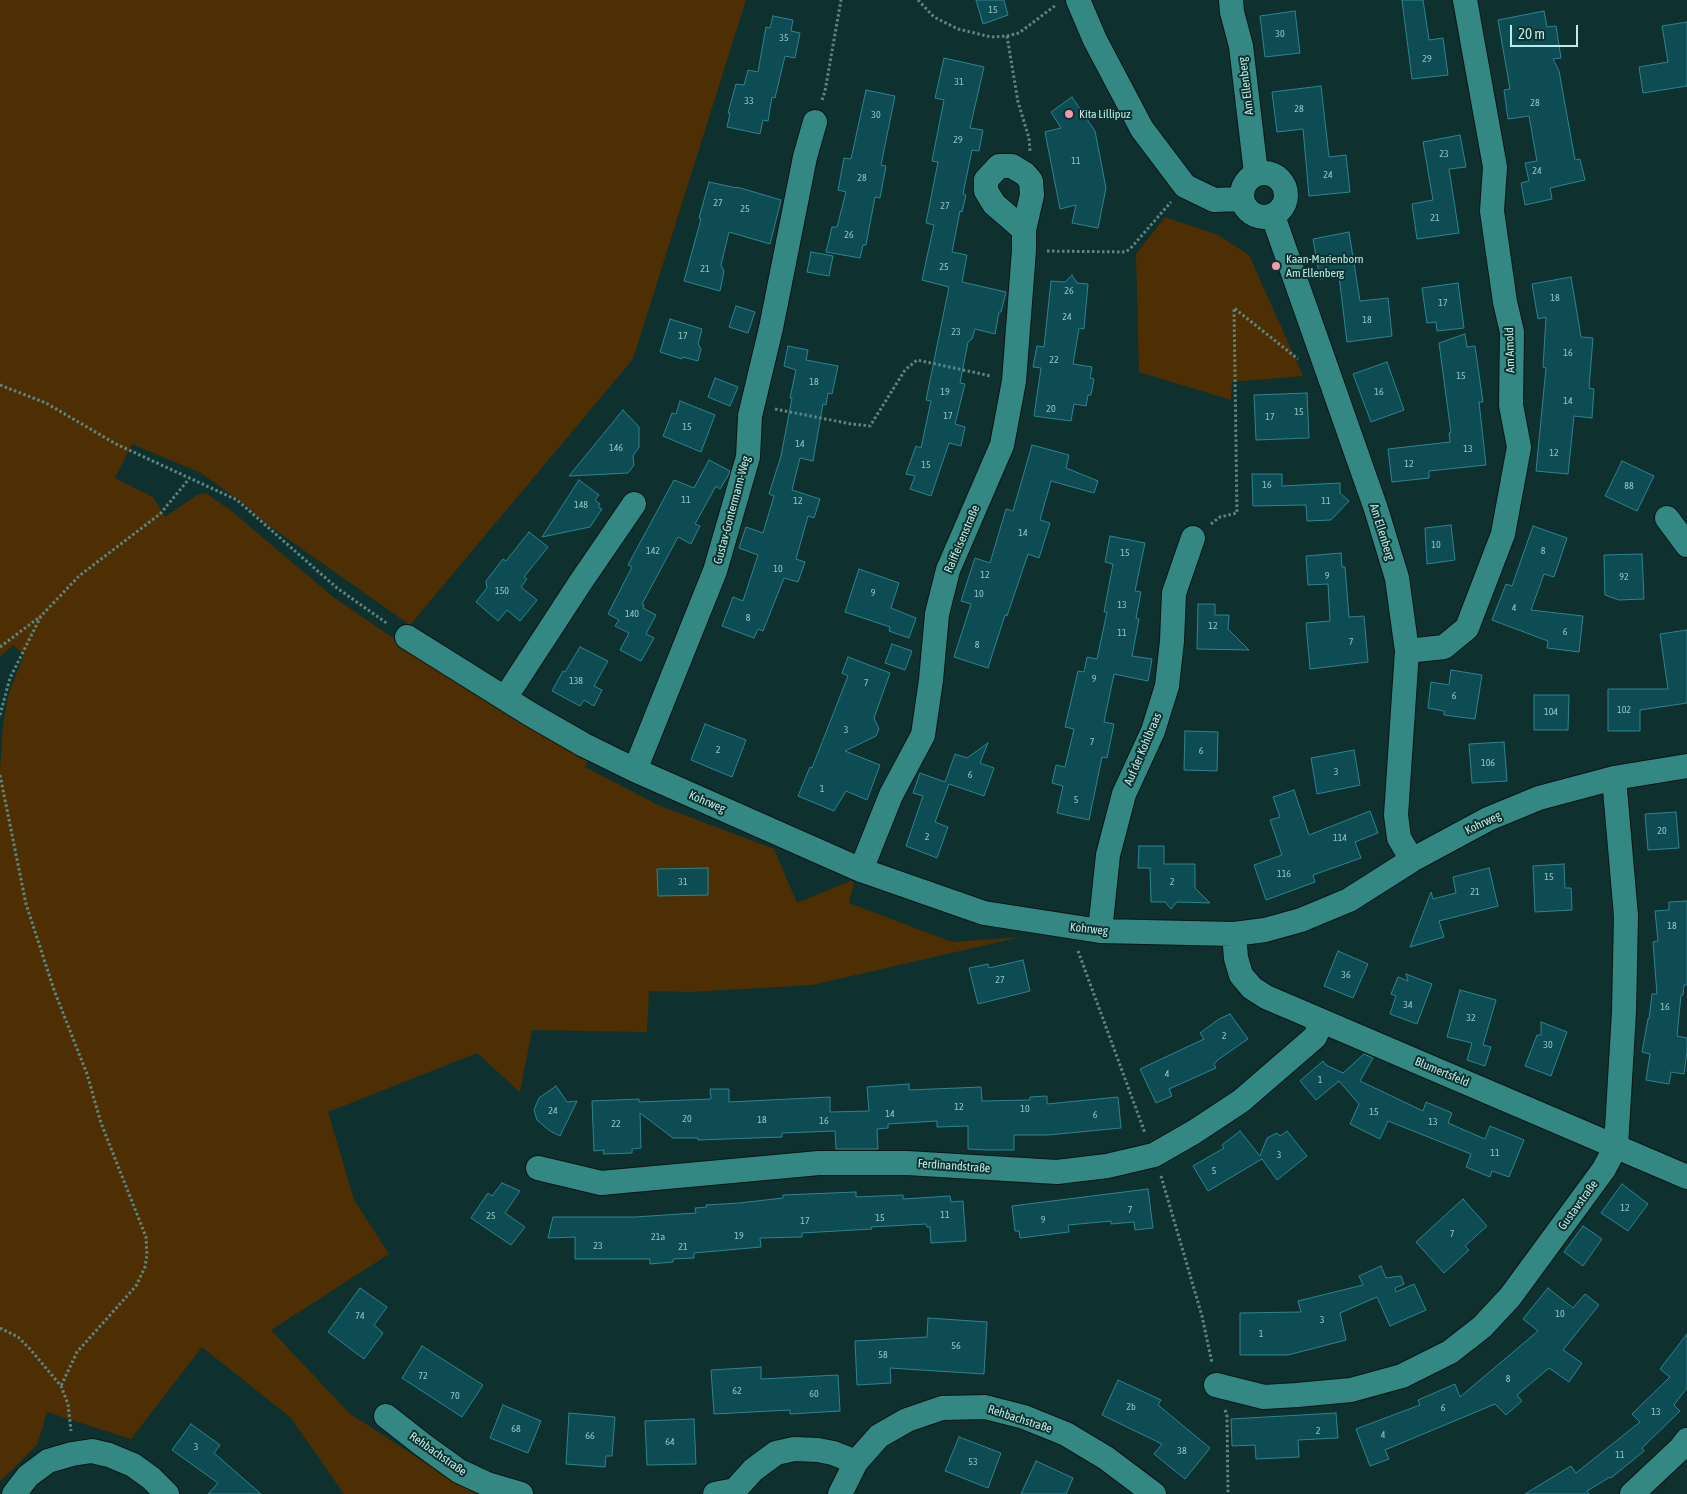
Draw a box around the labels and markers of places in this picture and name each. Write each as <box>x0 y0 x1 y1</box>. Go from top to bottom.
place label: Kita Lillipuz <box>1079 107 1131 121</box>
marker: Kita Lillipuz <box>1063 108 1075 120</box>
place label: Kaan-Marienborn Am Ellenberg <box>1286 252 1363 280</box>
marker: Kaan-Marienborn Am Ellenberg <box>1270 260 1282 272</box>

